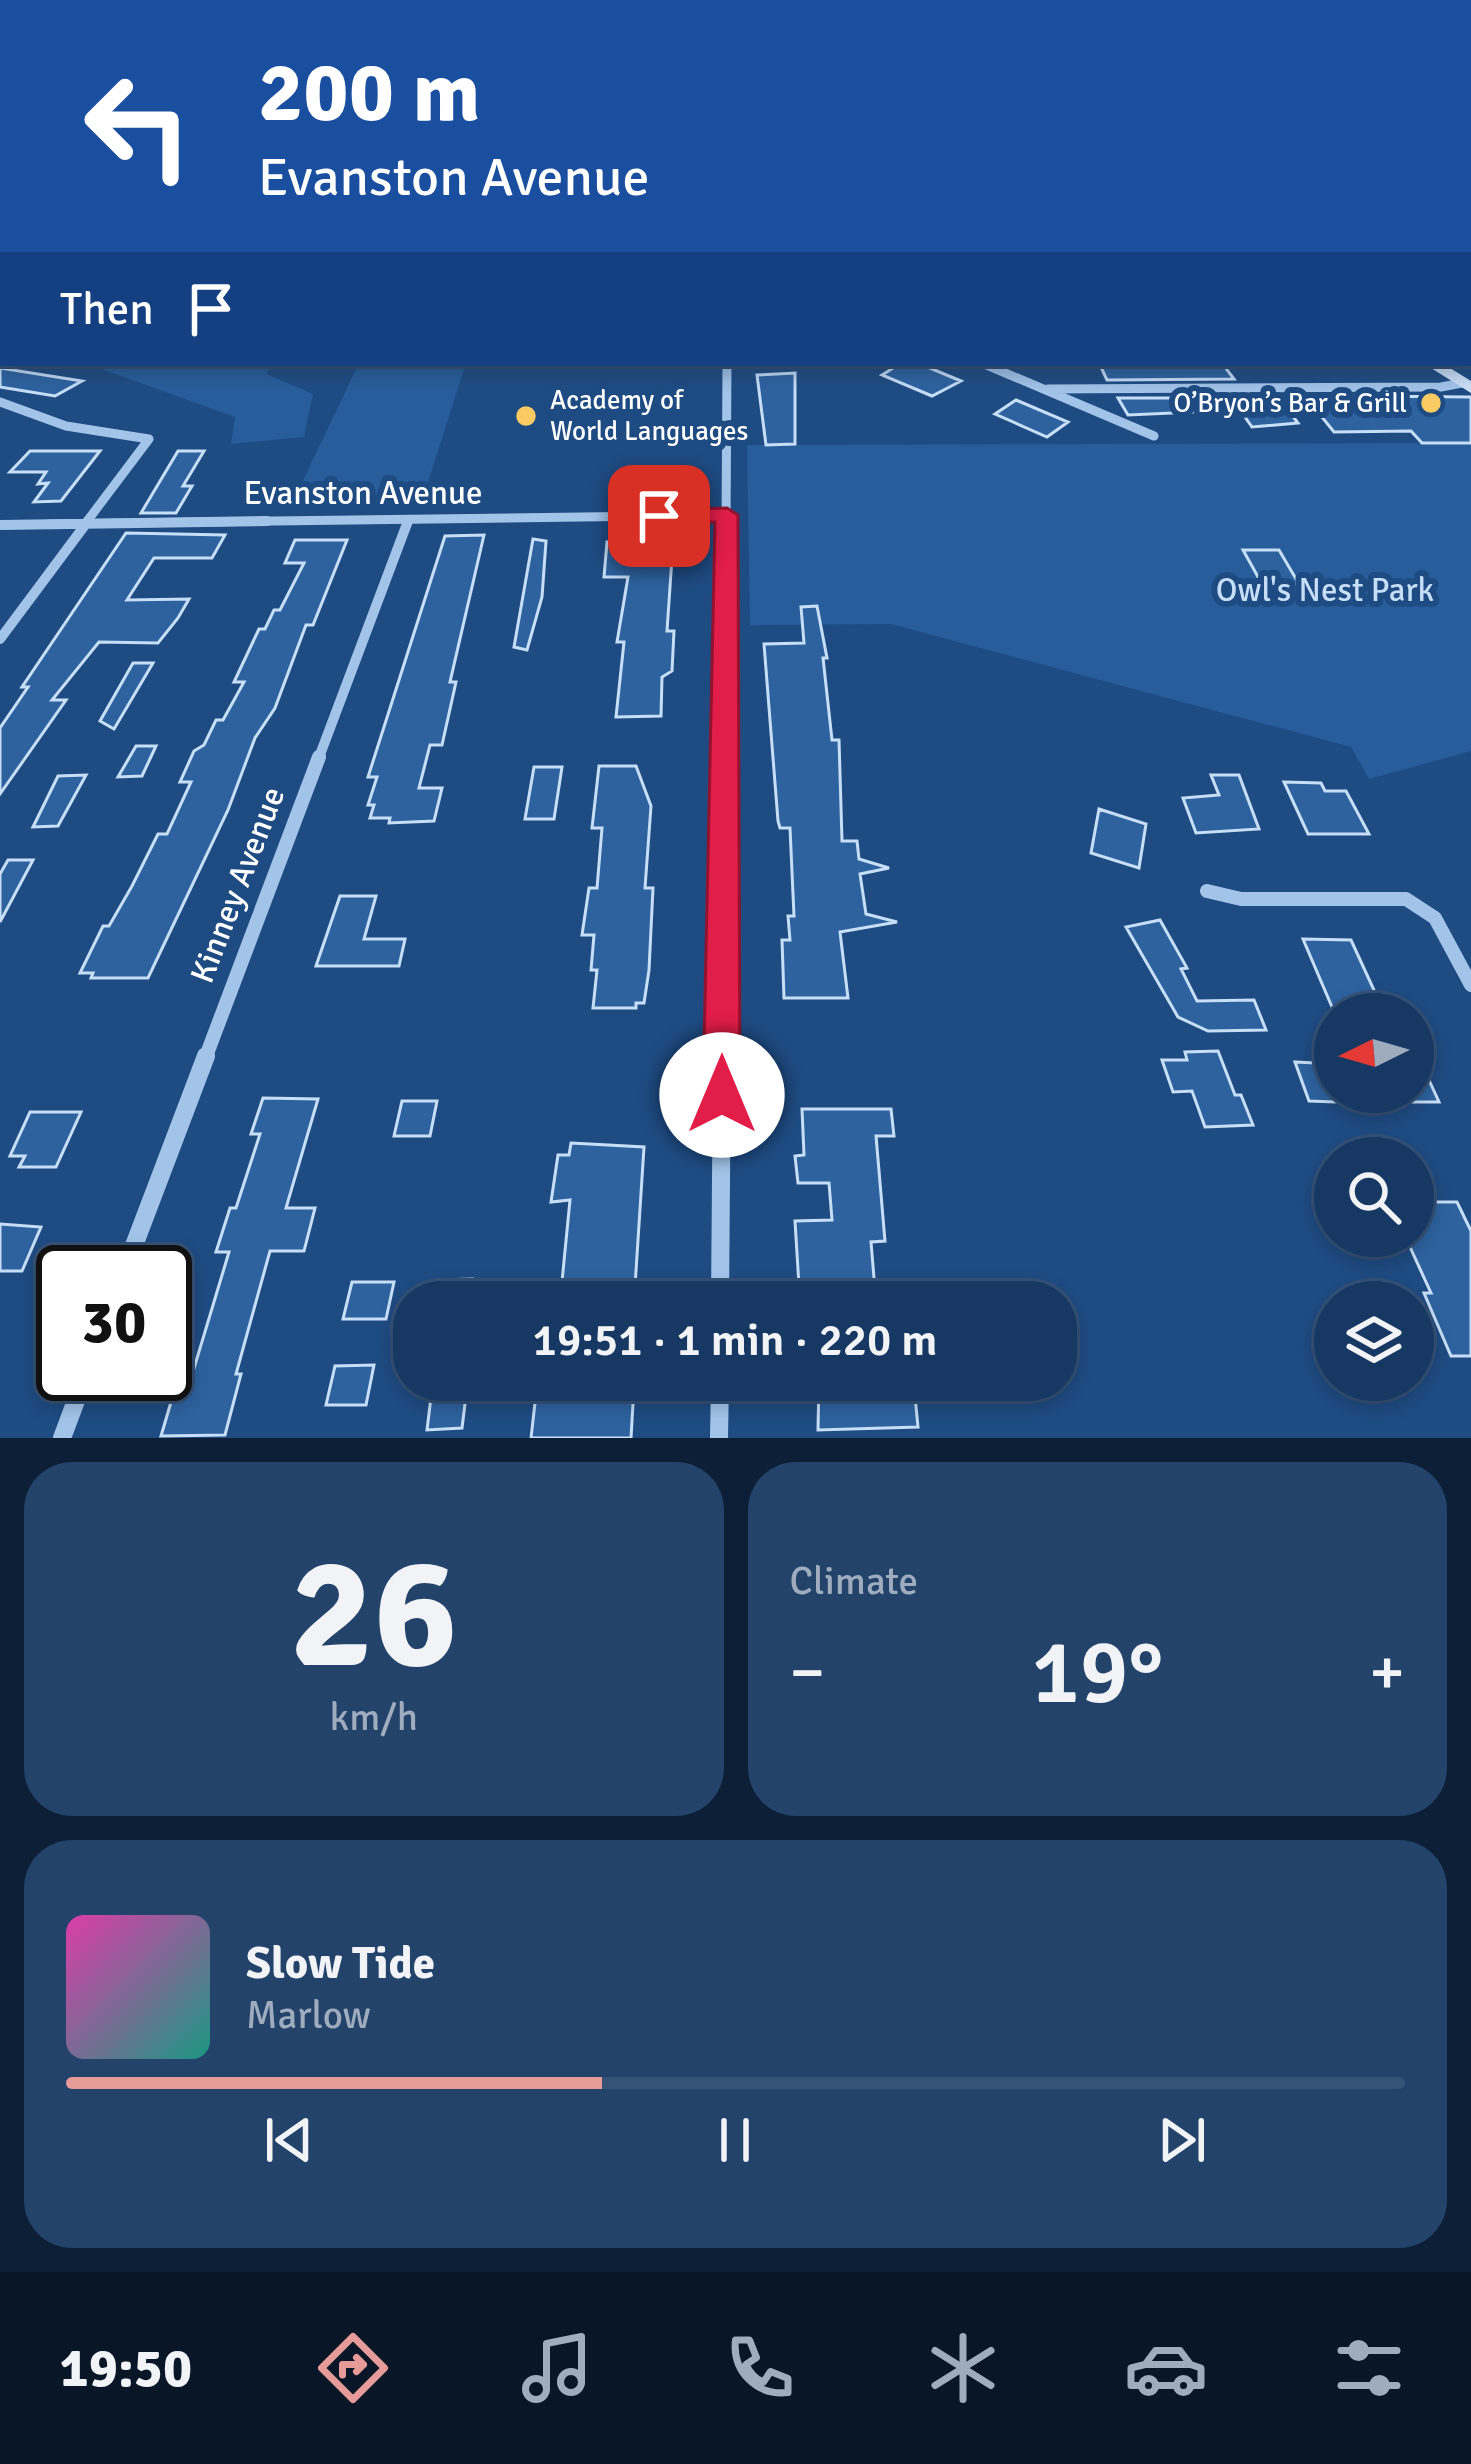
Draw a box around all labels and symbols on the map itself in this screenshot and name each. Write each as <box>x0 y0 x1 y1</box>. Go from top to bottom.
place label: Academy of World Languages <box>550 384 748 448</box>
place label: O’Bryon’s Bar & Grill <box>1173 387 1407 420</box>
marker: O’Bryon’s Bar & Grill <box>1418 390 1444 416</box>
marker: Academy of World Languages <box>513 403 539 429</box>
pin <box>608 465 710 567</box>
street label: Evanston Avenue <box>243 473 483 514</box>
park label: Owl's Nest Park <box>1216 570 1434 611</box>
street label: Kinney Avenue <box>182 781 294 989</box>
north arrow <box>1314 993 1434 1113</box>
position arrow <box>659 1032 785 1158</box>
speed limit sign: 30 <box>36 1245 192 1401</box>

